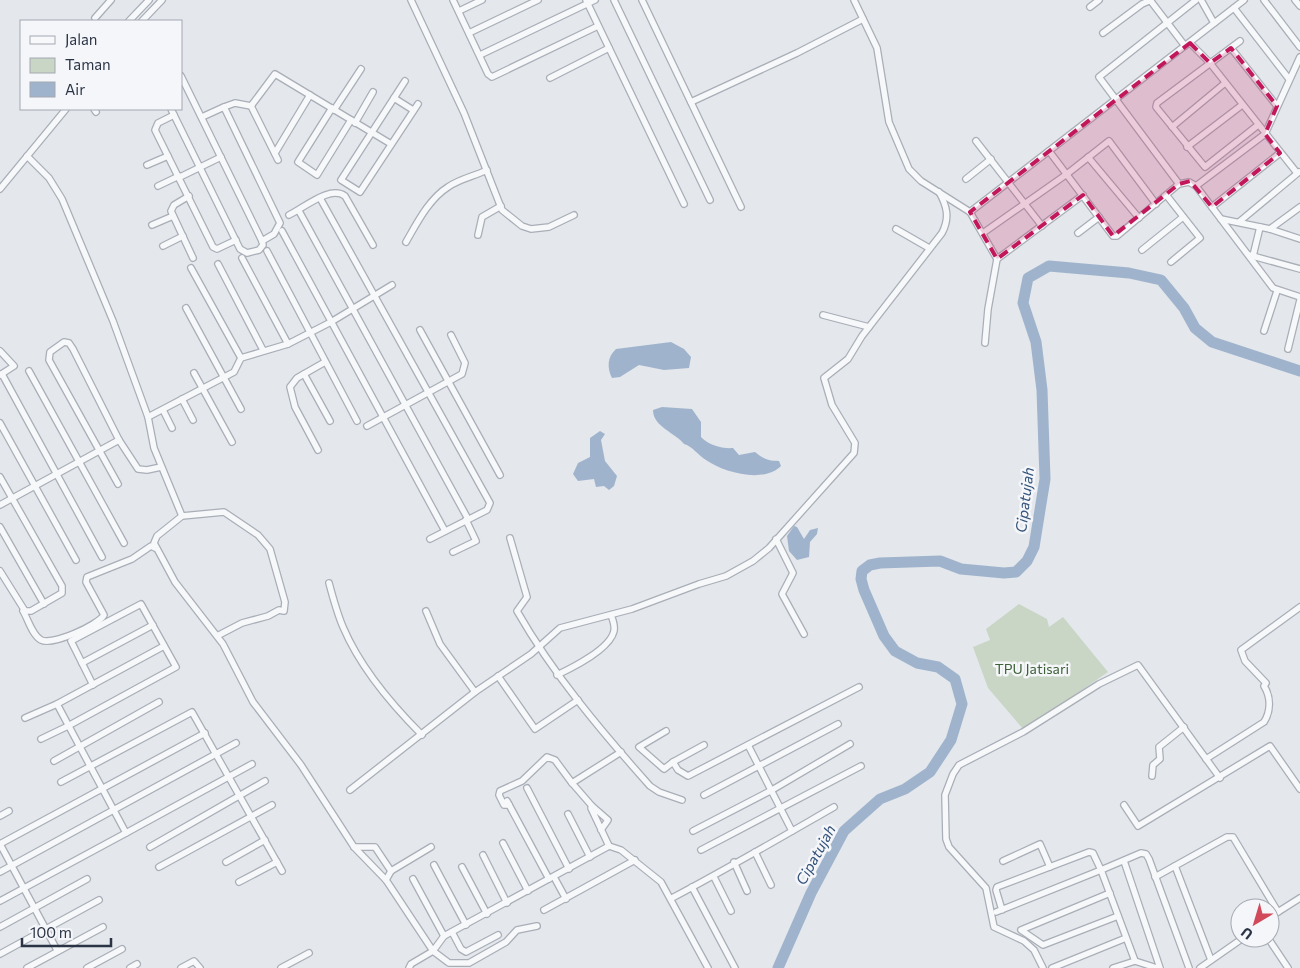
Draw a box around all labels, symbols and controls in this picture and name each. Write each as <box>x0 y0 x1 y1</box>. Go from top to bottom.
legend <box>20 20 182 110</box>
text: Jalan <box>65 30 97 48</box>
text: Taman <box>65 55 111 73</box>
text: Air <box>65 80 85 98</box>
water label: Cipatujah <box>1011 466 1037 534</box>
park label: TPU Jatisari <box>995 660 1069 677</box>
water label: Cipatujah <box>791 821 839 888</box>
north arrow <box>1230 898 1280 948</box>
scale bar <box>22 916 111 948</box>
text: 100 m <box>30 923 72 941</box>
text: U <box>1237 924 1256 943</box>

